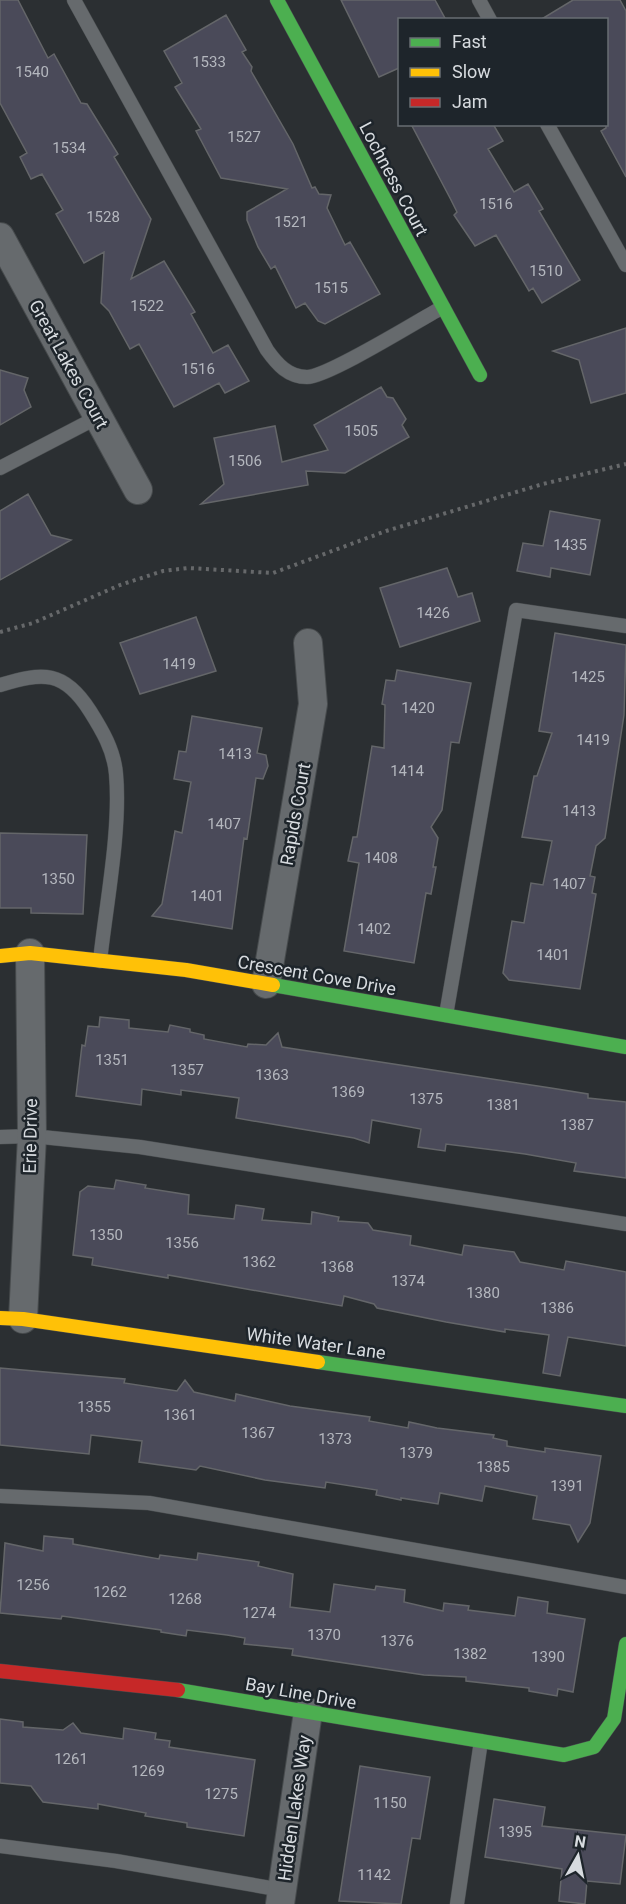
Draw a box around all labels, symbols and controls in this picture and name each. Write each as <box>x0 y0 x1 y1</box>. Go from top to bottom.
legend <box>398 18 608 126</box>
text: Fast <box>452 31 487 52</box>
house number: 1533 <box>192 53 226 71</box>
text: Slow <box>452 61 491 82</box>
house number: 1540 <box>15 63 49 81</box>
text: Jam <box>452 91 488 112</box>
street label: Lochness Court <box>355 118 433 240</box>
house number: 1527 <box>227 128 261 146</box>
house number: 1534 <box>52 139 86 157</box>
house number: 1516 <box>479 195 513 213</box>
house number: 1528 <box>86 208 120 226</box>
house number: 1521 <box>274 213 308 231</box>
house number: 1510 <box>529 262 563 280</box>
house number: 1515 <box>314 279 348 297</box>
street label: Great Lakes Court <box>25 296 113 432</box>
house number: 1522 <box>130 297 164 315</box>
house number: 1516 <box>181 360 215 378</box>
house number: 1505 <box>344 422 378 440</box>
house number: 1506 <box>228 452 262 470</box>
house number: 1435 <box>553 536 587 554</box>
house number: 1426 <box>416 604 450 622</box>
house number: 1419 <box>162 655 196 673</box>
house number: 1425 <box>571 668 605 686</box>
house number: 1420 <box>401 699 435 717</box>
house number: 1419 <box>576 731 610 749</box>
house number: 1413 <box>218 745 252 763</box>
street label: Rapids Court <box>276 761 314 867</box>
house number: 1414 <box>390 762 424 780</box>
house number: 1413 <box>562 802 596 820</box>
house number: 1407 <box>207 815 241 833</box>
house number: 1408 <box>364 849 398 867</box>
house number: 1350 <box>41 870 75 888</box>
house number: 1407 <box>552 875 586 893</box>
house number: 1401 <box>190 887 224 905</box>
house number: 1402 <box>357 920 391 938</box>
house number: 1401 <box>536 946 570 964</box>
street label: Crescent Cove Drive <box>236 951 398 999</box>
house number: 1351 <box>95 1051 129 1069</box>
house number: 1357 <box>170 1061 204 1079</box>
house number: 1363 <box>255 1066 289 1084</box>
house number: 1369 <box>331 1083 365 1101</box>
house number: 1375 <box>409 1090 443 1108</box>
house number: 1381 <box>486 1096 520 1114</box>
street label: Erie Drive <box>19 1098 41 1174</box>
house number: 1387 <box>560 1116 594 1134</box>
house number: 1350 <box>89 1226 123 1244</box>
house number: 1356 <box>165 1234 199 1252</box>
house number: 1362 <box>242 1253 276 1271</box>
house number: 1368 <box>320 1258 354 1276</box>
house number: 1374 <box>391 1272 425 1290</box>
house number: 1380 <box>466 1284 500 1302</box>
house number: 1386 <box>540 1299 574 1317</box>
street label: White Water Lane <box>245 1323 387 1363</box>
house number: 1355 <box>77 1398 111 1416</box>
house number: 1361 <box>163 1406 197 1424</box>
house number: 1367 <box>241 1424 275 1442</box>
house number: 1373 <box>318 1430 352 1448</box>
house number: 1379 <box>399 1444 433 1462</box>
house number: 1385 <box>476 1458 510 1476</box>
house number: 1391 <box>550 1477 584 1495</box>
house number: 1256 <box>16 1576 50 1594</box>
house number: 1262 <box>93 1583 127 1601</box>
house number: 1268 <box>168 1590 202 1608</box>
house number: 1274 <box>242 1604 276 1622</box>
house number: 1370 <box>307 1626 341 1644</box>
house number: 1376 <box>380 1632 414 1650</box>
house number: 1382 <box>453 1645 487 1663</box>
house number: 1390 <box>531 1648 565 1666</box>
street label: Bay Line Drive <box>244 1673 358 1713</box>
street label: Hidden Lakes Way <box>273 1733 315 1882</box>
house number: 1261 <box>54 1750 88 1768</box>
house number: 1269 <box>131 1762 165 1780</box>
house number: 1275 <box>204 1785 238 1803</box>
house number: 1150 <box>373 1794 407 1812</box>
house number: 1395 <box>498 1823 532 1841</box>
north arrow <box>548 1826 608 1886</box>
text: N <box>573 1831 587 1852</box>
house number: 1142 <box>357 1866 391 1884</box>

